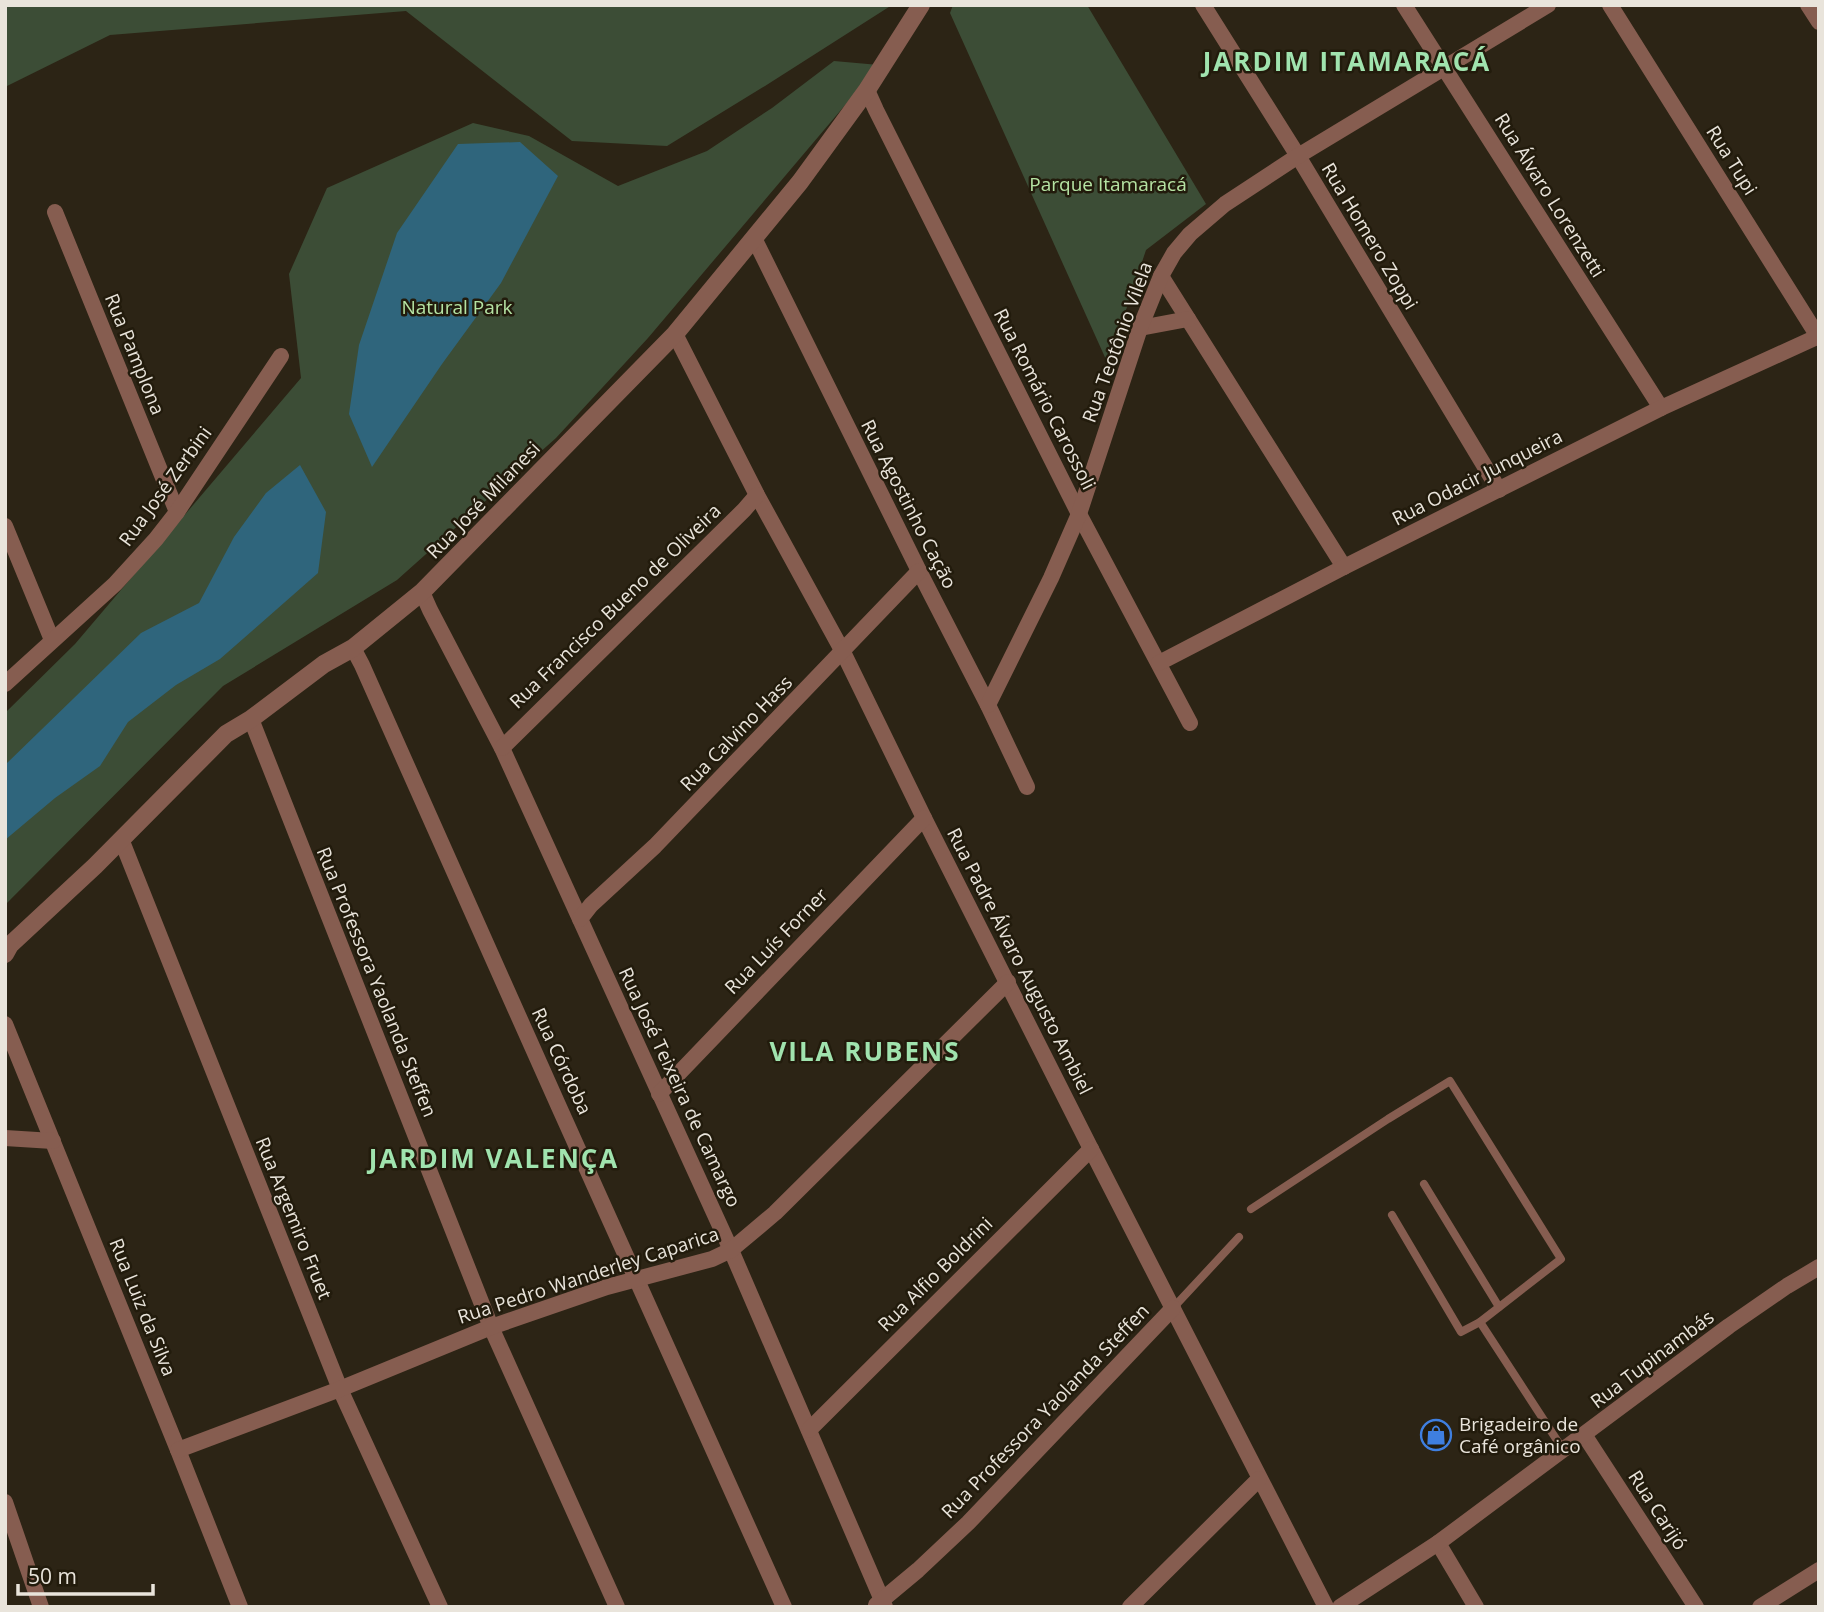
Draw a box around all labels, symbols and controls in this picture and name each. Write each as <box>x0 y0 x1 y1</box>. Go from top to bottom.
district label: JARDIM ITAMARACÁ <box>1201 43 1491 79</box>
street label: Rua Álvaro Lorenzetti <box>1489 108 1611 282</box>
street label: Rua Tupi <box>1700 120 1764 200</box>
street label: Rua Homero Zoppi <box>1316 158 1424 314</box>
park label: Parque Itamaracá <box>1029 171 1187 197</box>
street label: Rua Teotônio Vilela <box>1076 258 1158 426</box>
street label: Rua Pamplona <box>99 290 171 418</box>
park label: Natural Park <box>401 294 513 320</box>
street label: Rua Romário Carossoli <box>988 304 1102 494</box>
street label: Rua Agostinho Cação <box>855 415 963 593</box>
street label: Rua José Zerbini <box>113 421 217 551</box>
street label: Rua Odacir Junqueira <box>1387 423 1567 531</box>
street label: Rua José Milanesi <box>420 436 546 564</box>
street label: Rua Francisco Bueno de Oliveira <box>504 498 726 714</box>
street label: Rua Calvino Hass <box>674 670 798 796</box>
street label: Rua Padre Álvaro Augusto Ambiel <box>941 823 1099 1099</box>
street label: Rua Professora Yaolanda Steffen <box>311 843 443 1121</box>
street label: Rua Luís Forner <box>719 882 834 1000</box>
street label: Rua José Teixeira de Camargo <box>613 963 747 1211</box>
street label: Rua Córdoba <box>526 1003 598 1119</box>
district label: VILA RUBENS <box>769 1033 961 1069</box>
street label: Rua Argemiro Fruet <box>250 1133 339 1303</box>
district label: JARDIM VALENÇA <box>367 1140 619 1176</box>
street label: Rua Alfio Boldrini <box>872 1211 998 1337</box>
street label: Rua Pedro Wanderley Caparica <box>454 1220 722 1330</box>
street label: Rua Luiz da Silva <box>104 1234 182 1380</box>
street label: Rua Professora Yaolanda Steffen <box>935 1298 1155 1524</box>
street label: Rua Tupinambás <box>1585 1304 1719 1414</box>
place label: Brigadeiro de Café orgânico <box>1459 1411 1581 1459</box>
shop icon: Brigadeiro de Café orgânico <box>1419 1418 1453 1452</box>
street label: Rua Carijó <box>1623 1465 1693 1555</box>
scale bar <box>18 1552 152 1596</box>
text: 50 m <box>28 1562 77 1590</box>

